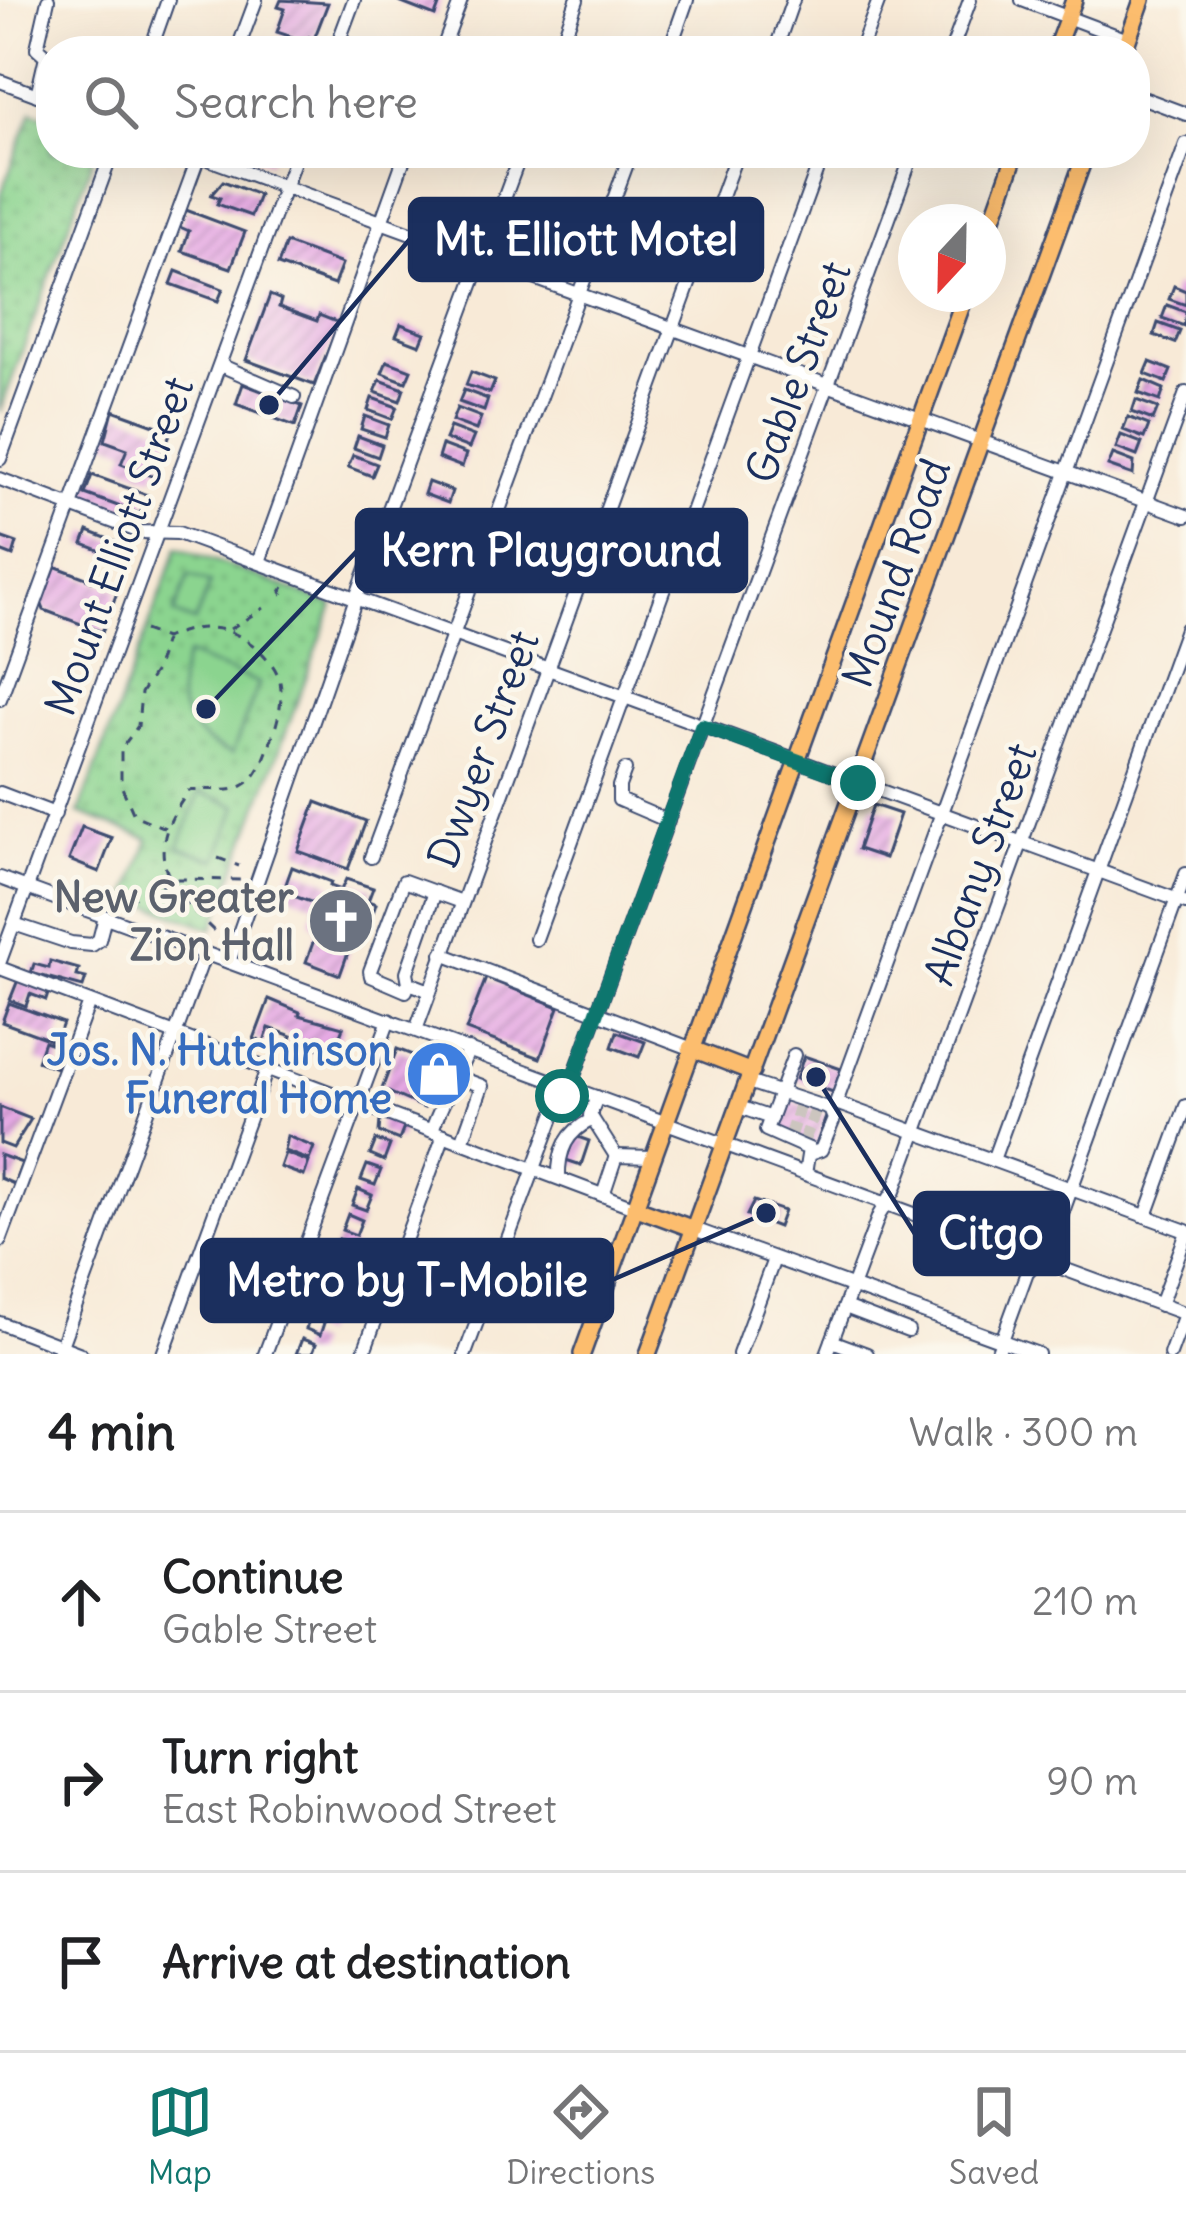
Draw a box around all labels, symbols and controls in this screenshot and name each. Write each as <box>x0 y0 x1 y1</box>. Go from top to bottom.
search box <box>36 36 1150 168</box>
icon: search <box>78 69 144 135</box>
text: Search here <box>174 74 418 130</box>
callout: Mt. Elliott Motel <box>410 199 762 280</box>
north arrow <box>898 204 1006 312</box>
text: Mt. Elliott Motel <box>434 211 738 267</box>
street label: Gable Street <box>734 254 862 490</box>
street label: Mount Elliott Street <box>34 370 204 722</box>
street label: Mound Road <box>831 452 961 694</box>
callout: Kern Playground <box>357 510 746 591</box>
text: Kern Playground <box>380 522 722 578</box>
street label: Dwyer Street <box>416 623 550 875</box>
street label: Albany Street <box>912 736 1048 992</box>
route end <box>831 756 885 810</box>
place label: New Greater Zion Hall <box>53 871 295 971</box>
church icon: New Greater Zion Hall <box>306 886 376 956</box>
place label: Jos. N. Hutchinson Funeral Home <box>46 1024 392 1124</box>
shop icon: Jos. N. Hutchinson Funeral Home <box>404 1039 474 1109</box>
route start <box>535 1069 589 1123</box>
callout: Citgo <box>915 1193 1068 1274</box>
text: Citgo <box>938 1205 1044 1261</box>
callout: Metro by T-Mobile <box>202 1240 612 1321</box>
text: Metro by T-Mobile <box>226 1252 588 1308</box>
text: 4 min <box>48 1400 175 1464</box>
text: Walk · 300 m <box>909 1408 1138 1457</box>
text: Continue <box>162 1549 344 1605</box>
icon: ahead <box>48 1569 114 1635</box>
text: 210 m <box>1032 1577 1138 1626</box>
text: Gable Street <box>162 1605 377 1654</box>
text: Turn right <box>162 1729 358 1785</box>
icon: right <box>48 1749 114 1815</box>
text: 90 m <box>1046 1757 1138 1806</box>
text: East Robinwood Street <box>162 1785 557 1834</box>
icon: arrive <box>48 1929 114 1995</box>
text: Arrive at destination <box>162 1934 571 1990</box>
tab: Map <box>147 2079 213 2193</box>
tab: Directions <box>506 2079 655 2193</box>
tab: Saved <box>949 2079 1039 2193</box>

